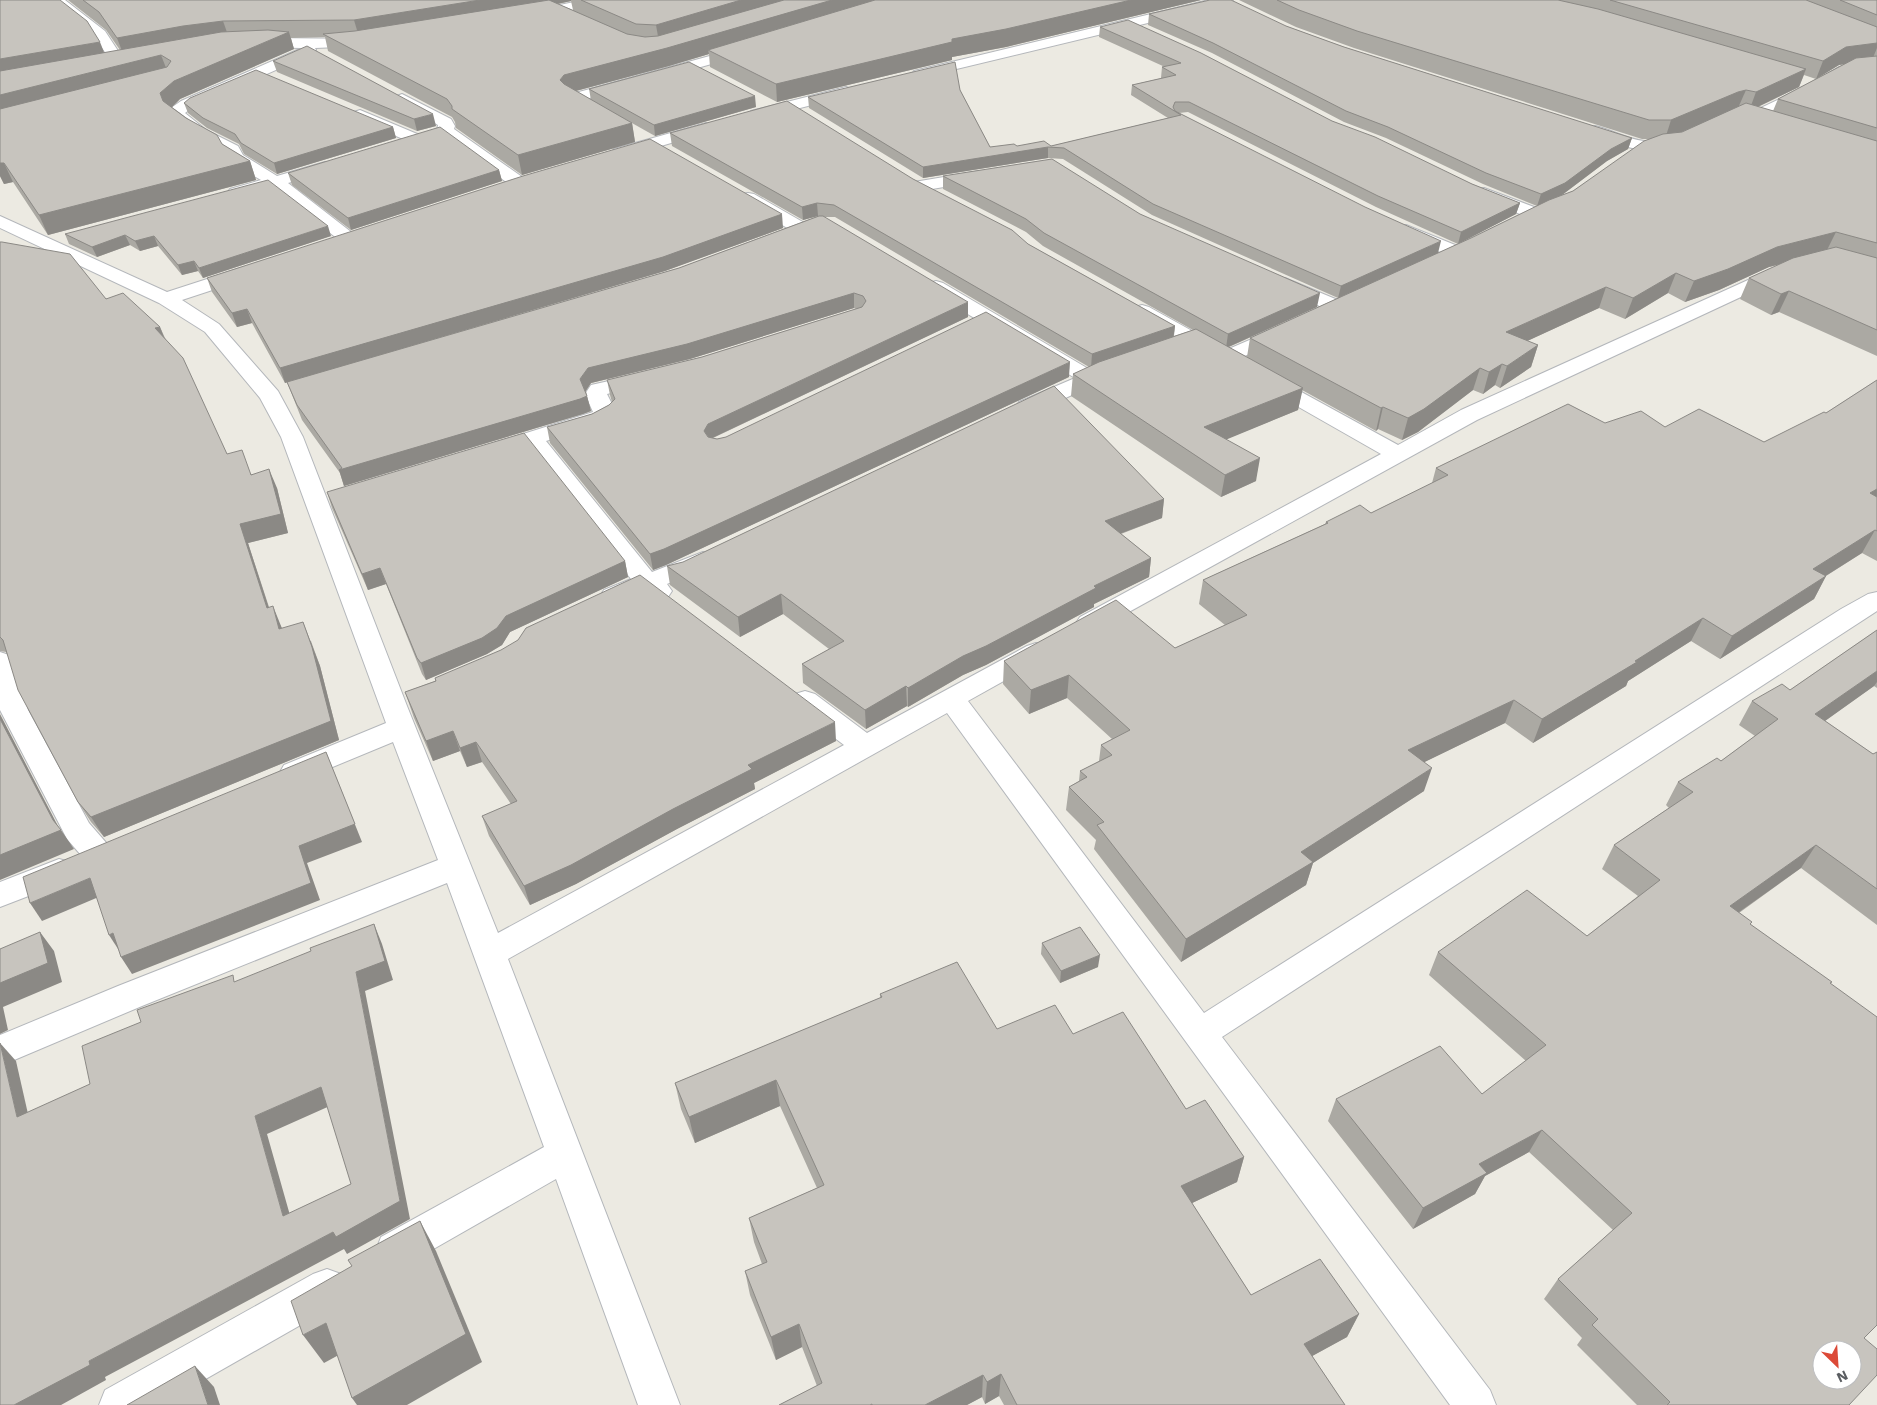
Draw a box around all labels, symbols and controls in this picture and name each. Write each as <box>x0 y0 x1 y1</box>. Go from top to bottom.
north arrow <box>1812 1340 1862 1390</box>
text: N <box>1834 1367 1851 1386</box>

